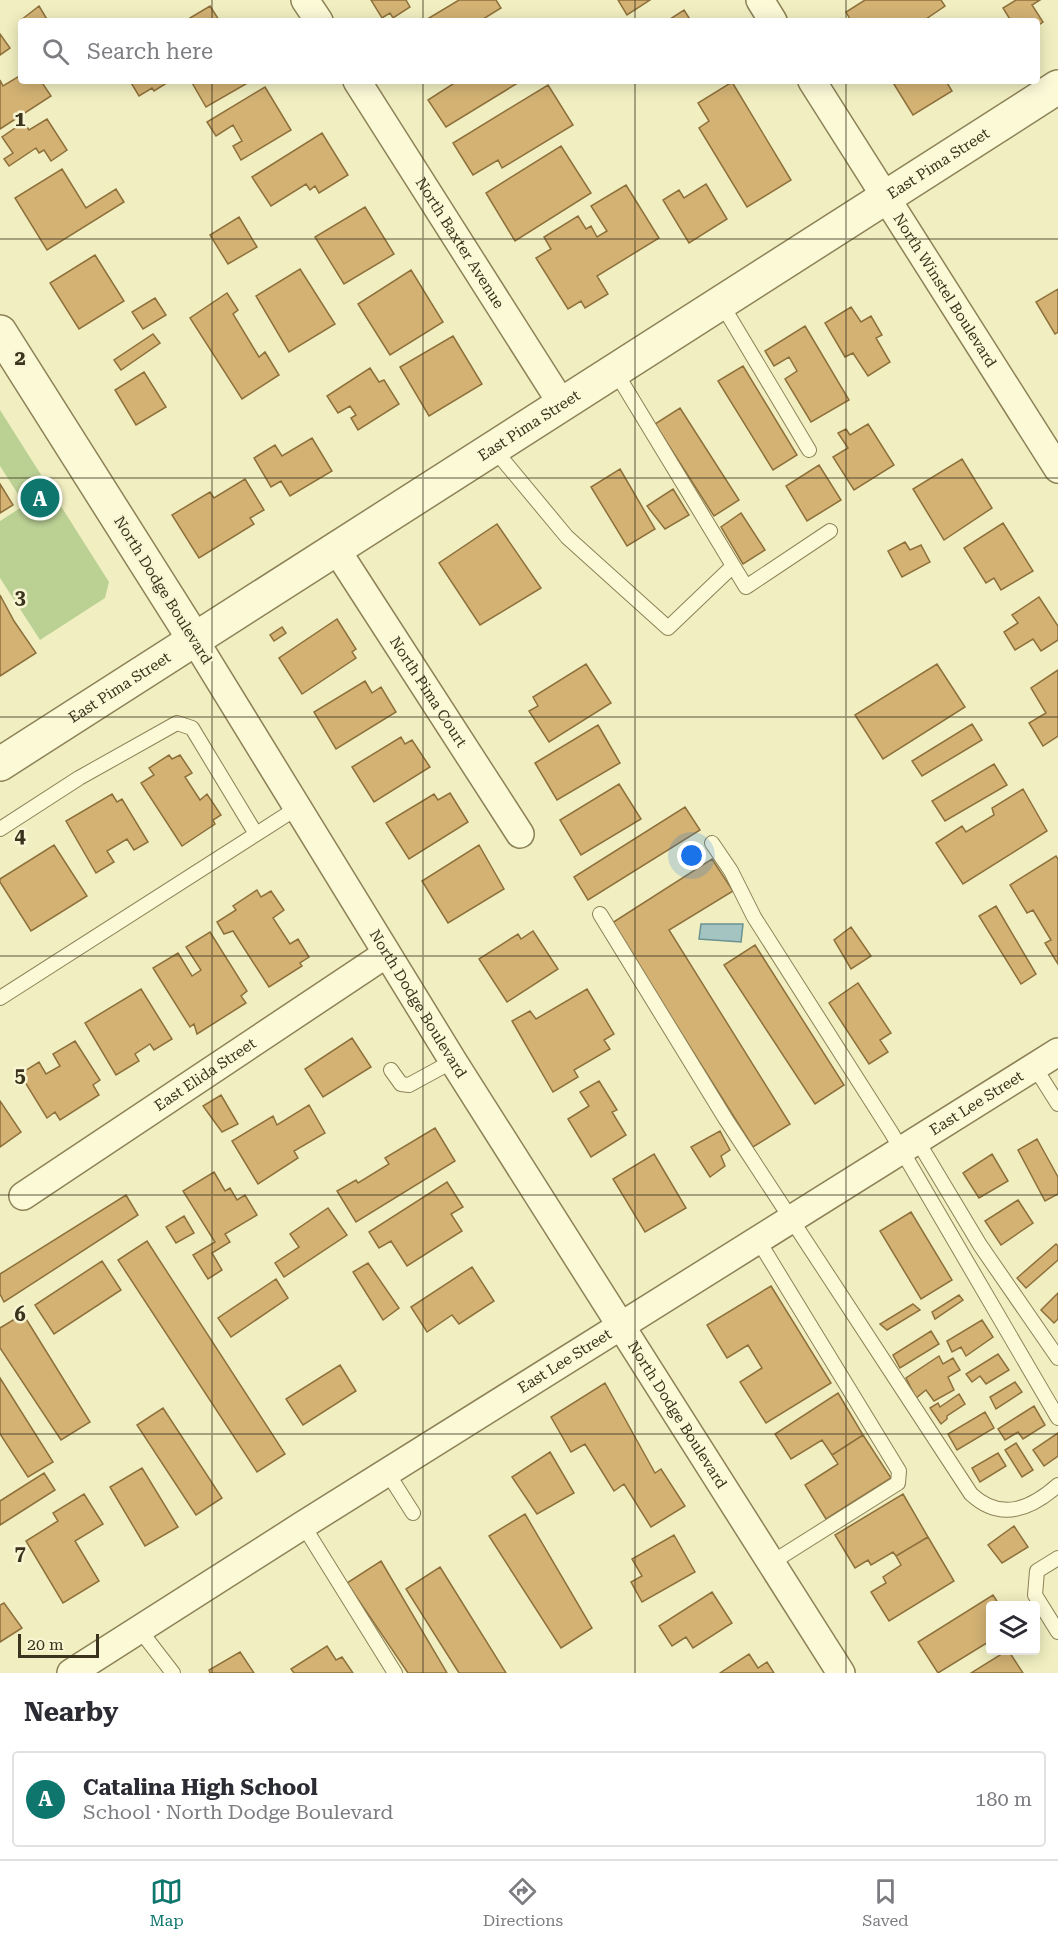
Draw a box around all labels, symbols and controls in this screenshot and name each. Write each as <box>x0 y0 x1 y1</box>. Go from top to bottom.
search box <box>18 18 1040 84</box>
icon: search <box>39 35 72 68</box>
text: Search here <box>87 39 213 64</box>
text: 1 <box>14 107 26 131</box>
street label: East Pima Street <box>884 124 993 203</box>
street label: North Baxter Avenue <box>412 174 508 312</box>
street label: North Winstel Boulevard <box>889 210 1001 371</box>
text: 2 <box>14 346 26 370</box>
street label: East Pima Street <box>475 386 584 465</box>
pin: A <box>20 476 60 520</box>
street label: North Dodge Boulevard <box>110 513 216 667</box>
text: 3 <box>14 585 26 609</box>
street label: North Pima Court <box>386 633 471 751</box>
street label: East Pima Street <box>65 648 174 727</box>
text: 4 <box>14 824 26 848</box>
your location <box>677 841 706 870</box>
street label: North Dodge Boulevard <box>366 926 471 1082</box>
street label: East Elida Street <box>151 1034 260 1115</box>
text: 5 <box>14 1063 26 1087</box>
street label: East Lee Street <box>926 1067 1027 1139</box>
text: 6 <box>14 1302 26 1326</box>
street label: East Lee Street <box>514 1325 615 1397</box>
street label: North Dodge Boulevard <box>624 1338 731 1492</box>
text: 7 <box>14 1541 26 1565</box>
map controls <box>986 1601 1040 1655</box>
button: layers <box>986 1601 1040 1655</box>
scale bar <box>18 1631 99 1658</box>
text: 20 m <box>27 1635 64 1654</box>
text: Nearby <box>24 1697 118 1727</box>
text: Catalina High School <box>83 1775 318 1800</box>
text: A <box>38 1787 53 1811</box>
text: 180 m <box>975 1787 1032 1811</box>
text: School · North Dodge Boulevard <box>83 1800 393 1824</box>
tab: Map <box>149 1875 184 1930</box>
tab: Directions <box>483 1875 563 1930</box>
tab: Saved <box>862 1875 909 1930</box>

